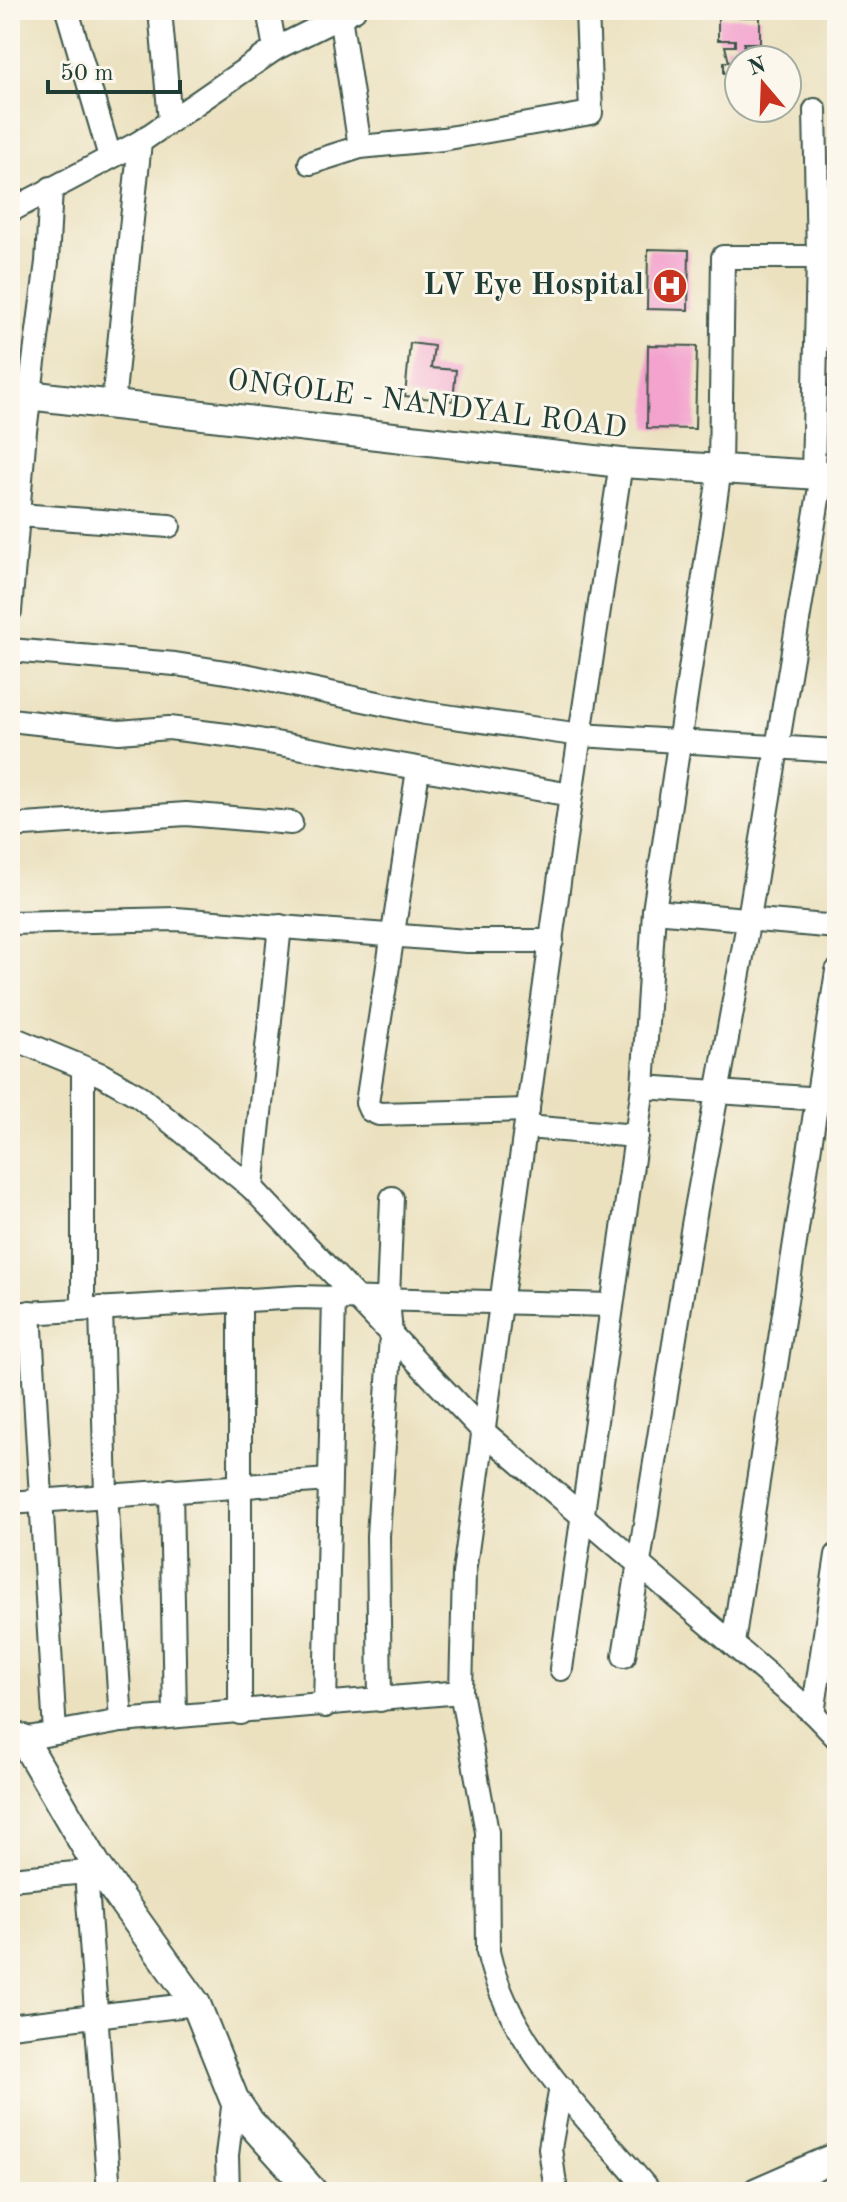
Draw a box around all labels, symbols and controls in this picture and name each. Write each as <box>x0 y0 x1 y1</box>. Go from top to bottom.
scale bar <box>48 44 180 94</box>
north arrow <box>723 44 803 124</box>
text: N <box>746 54 769 80</box>
text: 50 m <box>60 62 114 86</box>
hospital icon: LV Eye Hospital <box>651 267 689 305</box>
place label: LV Eye Hospital <box>423 271 644 301</box>
street label: ONGOLE - NANDYAL ROAD <box>225 366 629 444</box>

